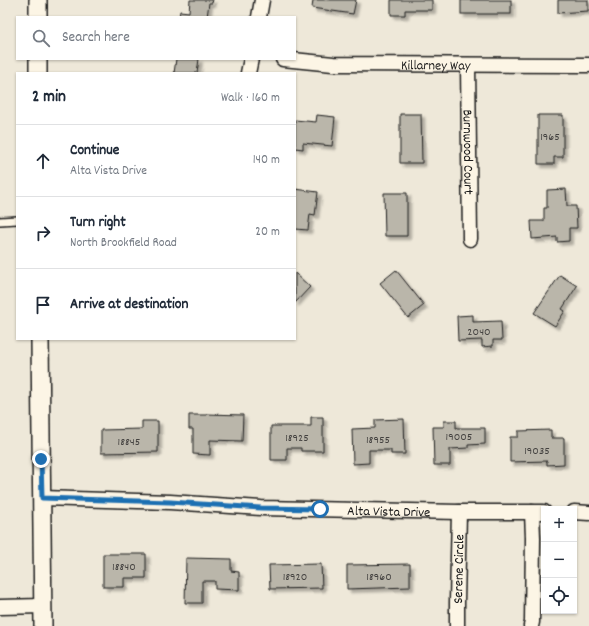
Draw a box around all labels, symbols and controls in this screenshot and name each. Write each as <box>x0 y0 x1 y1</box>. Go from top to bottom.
search box <box>16 16 296 60</box>
icon: search <box>30 27 52 49</box>
text: Search here <box>62 27 130 49</box>
street label: Killarney Way <box>401 56 471 77</box>
text: 2 min <box>32 86 66 110</box>
text: Walk · 160 m <box>221 89 280 108</box>
street label: Burnwood Court <box>457 109 477 195</box>
house number: 1965 <box>540 129 560 146</box>
text: Continue <box>70 140 119 162</box>
icon: ahead <box>32 150 54 172</box>
text: 140 m <box>253 151 280 170</box>
text: Alta Vista Drive <box>70 162 147 181</box>
text: Turn right <box>70 212 126 234</box>
icon: right <box>32 222 54 244</box>
text: 20 m <box>255 223 280 242</box>
text: North Brookfield Road <box>70 234 177 253</box>
icon: arrive <box>32 294 54 316</box>
text: Arrive at destination <box>70 294 188 316</box>
house number: 2040 <box>467 324 491 341</box>
house number: 19005 <box>446 429 472 446</box>
house number: 18925 <box>285 430 309 447</box>
house number: 18955 <box>366 432 390 449</box>
house number: 18845 <box>118 434 140 451</box>
house number: 19035 <box>524 443 550 460</box>
route end <box>32 450 50 468</box>
route start <box>311 500 329 518</box>
street label: Alta Vista Drive <box>347 502 430 523</box>
map controls <box>541 506 577 614</box>
button: + <box>541 506 577 542</box>
street label: Serene Circle <box>449 534 471 604</box>
button: − <box>541 542 577 578</box>
house number: 18840 <box>112 559 136 576</box>
house number: 18920 <box>283 569 307 586</box>
house number: 18960 <box>366 569 392 586</box>
button: locate <box>541 578 577 614</box>

